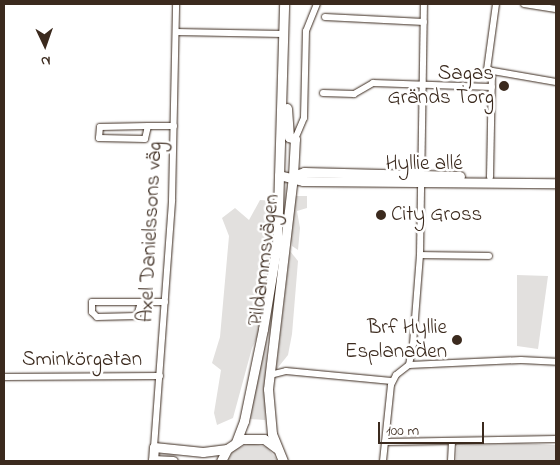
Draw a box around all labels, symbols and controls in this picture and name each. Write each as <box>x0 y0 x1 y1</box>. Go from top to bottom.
north arrow <box>20 20 70 70</box>
text: N <box>41 50 51 71</box>
place label: Sagas Gränds Torg <box>388 61 494 111</box>
marker: Sagas Gränds Torg <box>498 80 510 92</box>
street label: Axel Danielssons väg <box>134 141 168 323</box>
street label: Hyllie allé <box>385 151 463 177</box>
street label: Pildammsvägen <box>244 193 286 327</box>
place label: City Gross <box>391 202 482 228</box>
marker: City Gross <box>375 209 387 221</box>
place label: Brf Hyllie Esplanaden <box>345 315 447 365</box>
marker: Brf Hyllie Esplanaden <box>451 334 463 346</box>
street label: Sminkörgatan <box>22 347 142 373</box>
scale bar <box>380 412 486 444</box>
text: 100 m <box>386 420 419 442</box>

